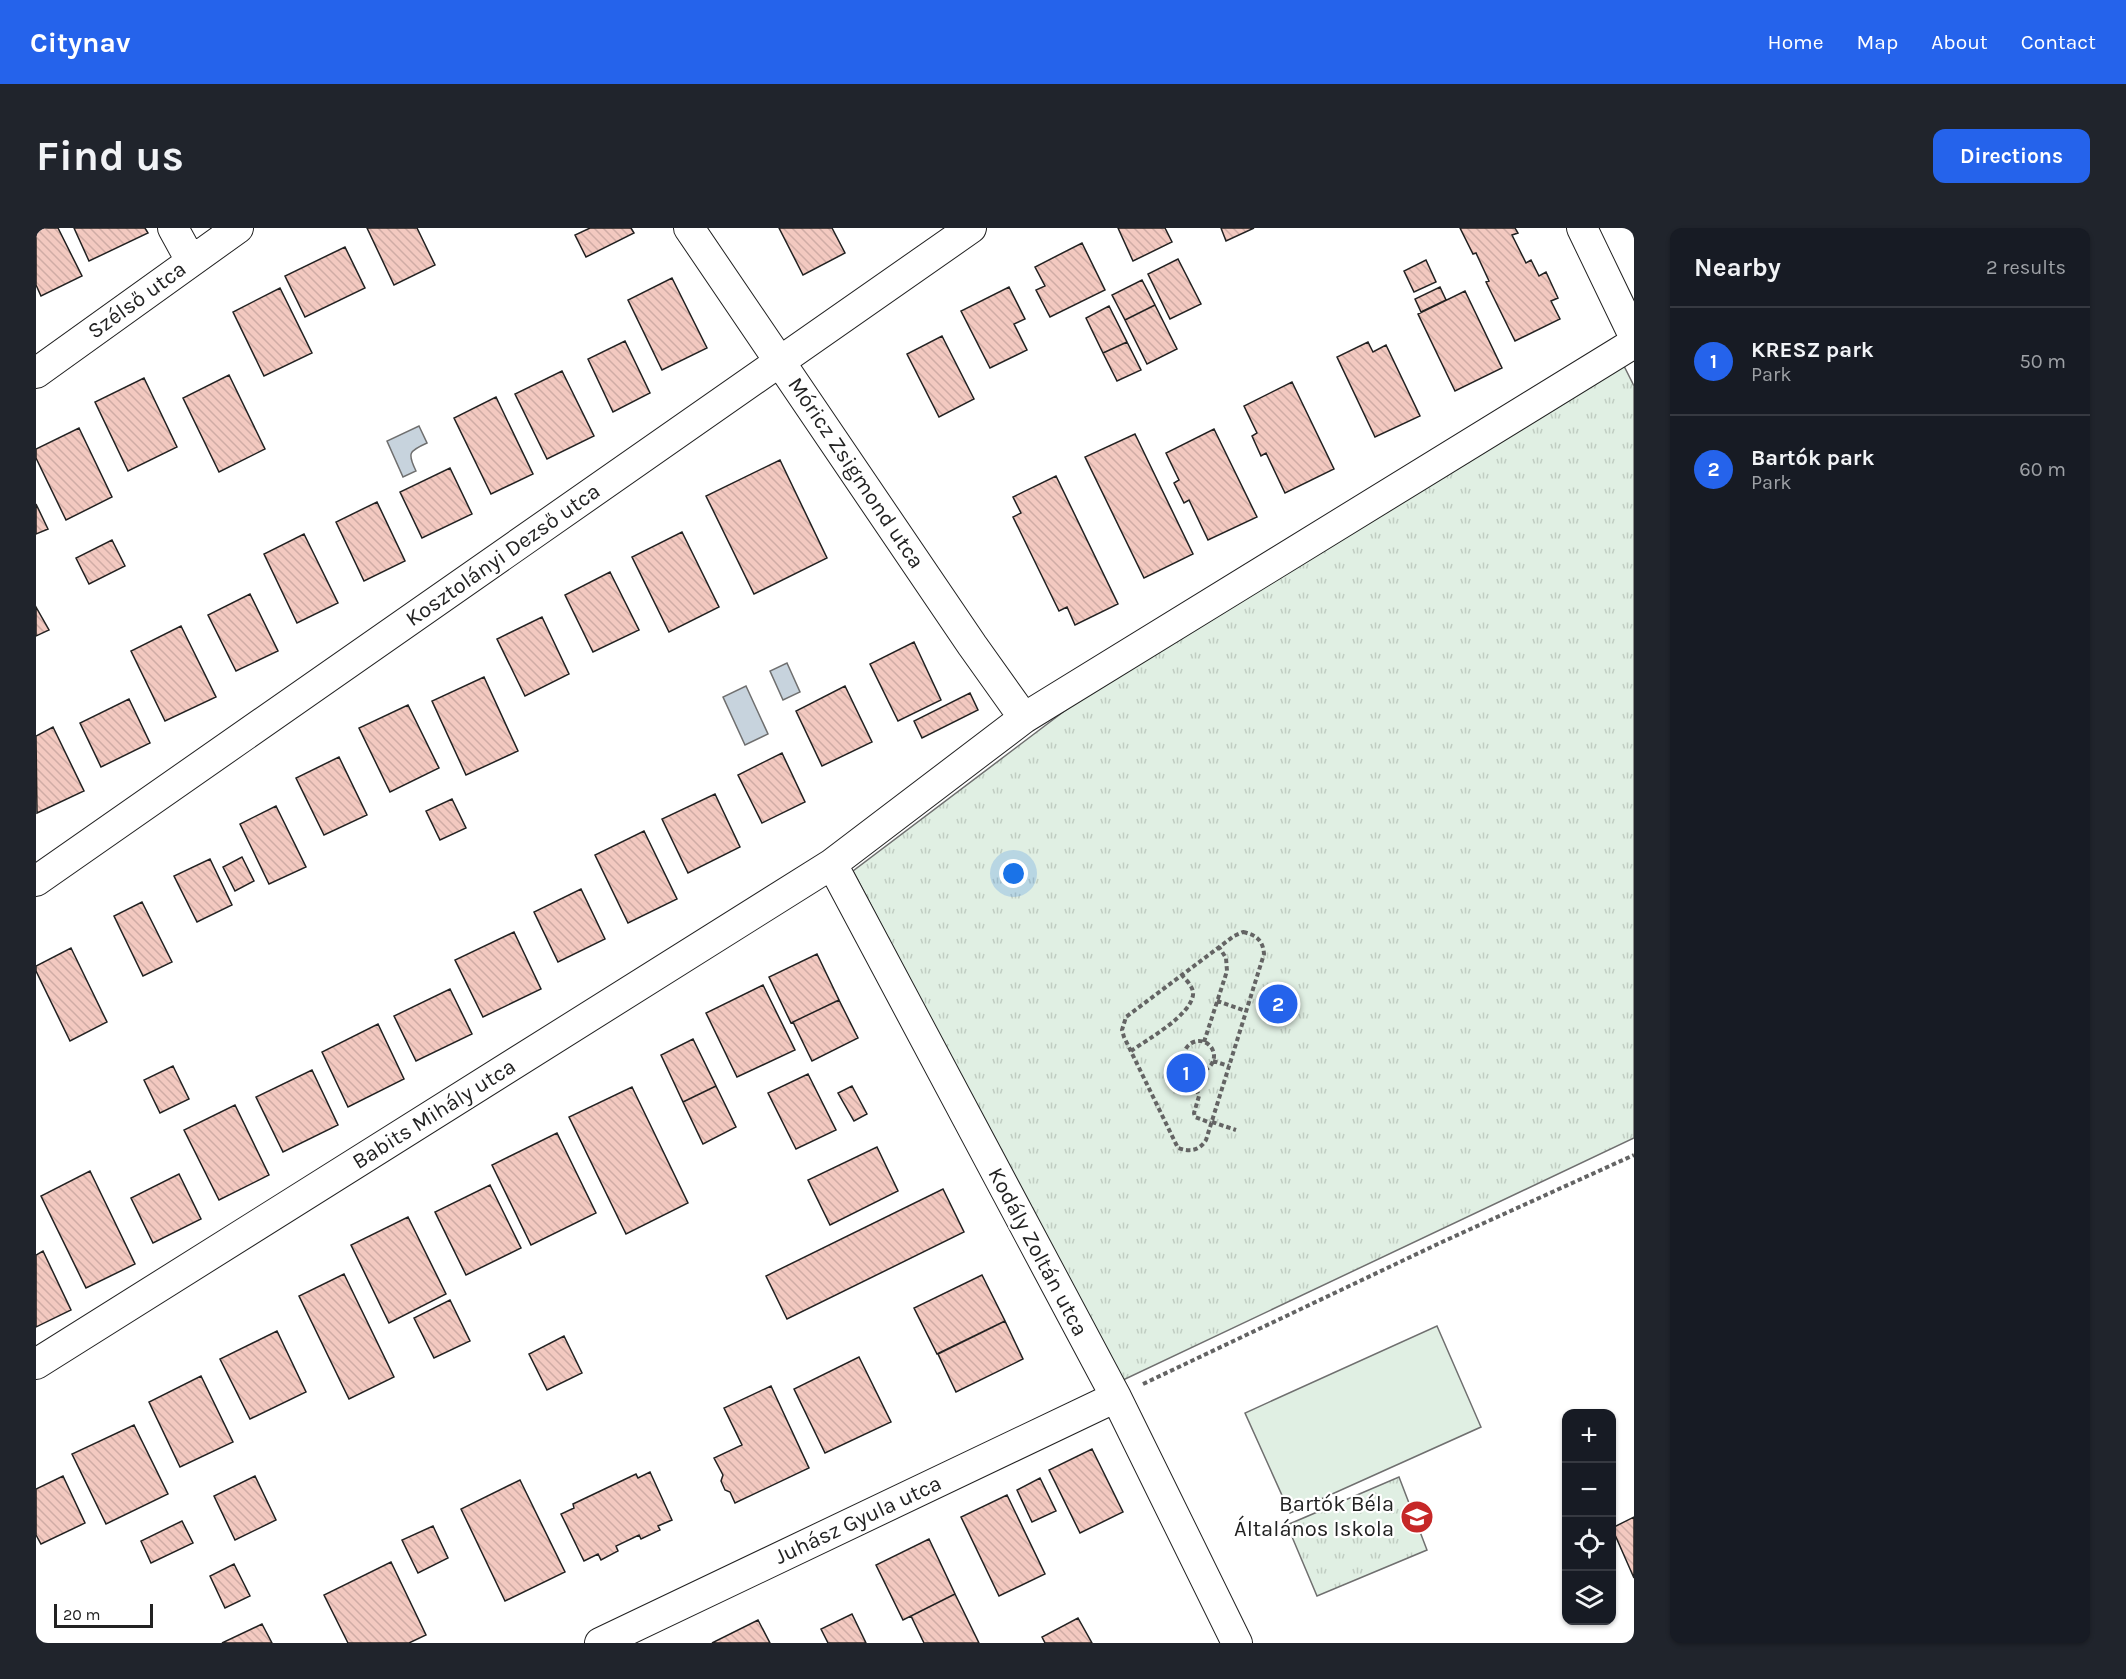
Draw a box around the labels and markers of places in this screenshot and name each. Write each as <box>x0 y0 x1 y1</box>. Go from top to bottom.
pin: 2 <box>1258 982 1298 1026</box>
pin: 1 <box>1166 1050 1206 1096</box>
place label: Bartók Béla Általános Iskola <box>1234 1491 1394 1542</box>
school or university icon: Bartók Béla Általános Iskola <box>1399 1499 1435 1535</box>

